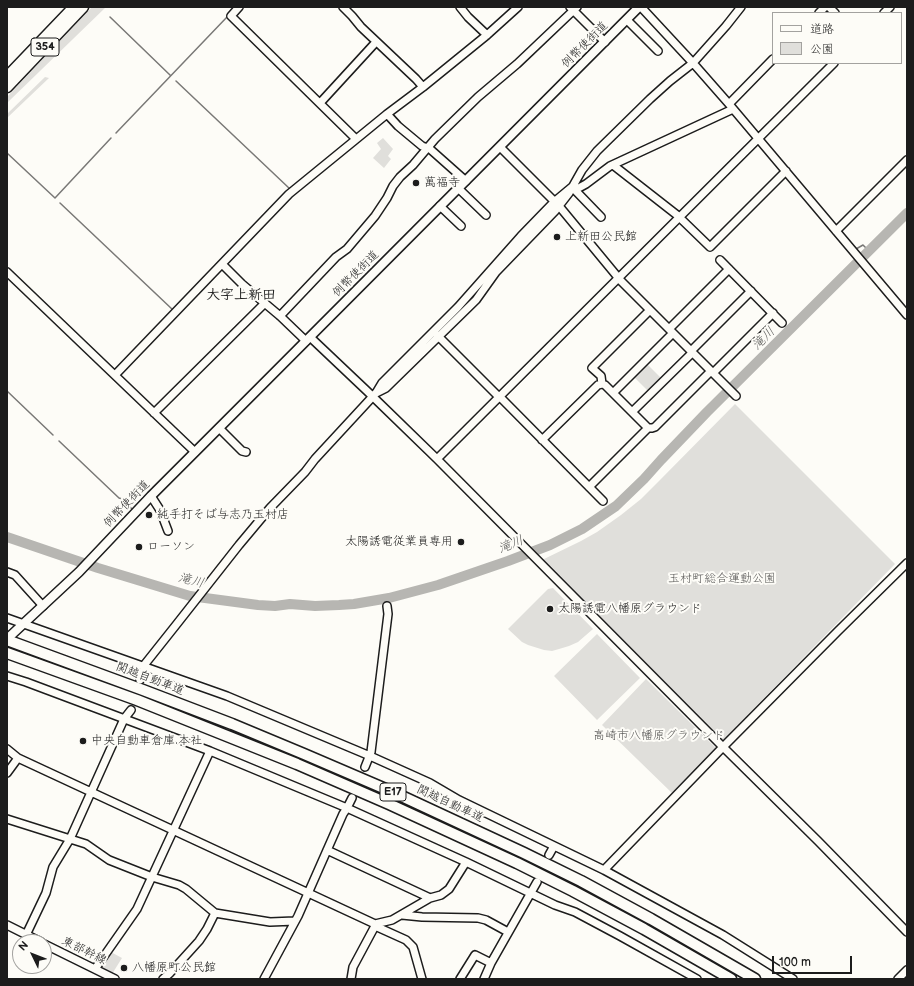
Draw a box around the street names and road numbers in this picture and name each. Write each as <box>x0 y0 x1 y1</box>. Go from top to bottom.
street label: 例幣使街道 <box>559 19 611 71</box>
road number: 354 <box>31 38 59 56</box>
street label: 例幣使街道 <box>330 248 382 300</box>
street label: 例幣使街道 <box>101 477 153 531</box>
street label: 関越自動車道 <box>114 659 186 699</box>
street label: 関越自動車道 <box>414 782 486 826</box>
road number: E17 <box>380 783 406 801</box>
street label: 東部幹線 <box>59 934 109 968</box>

